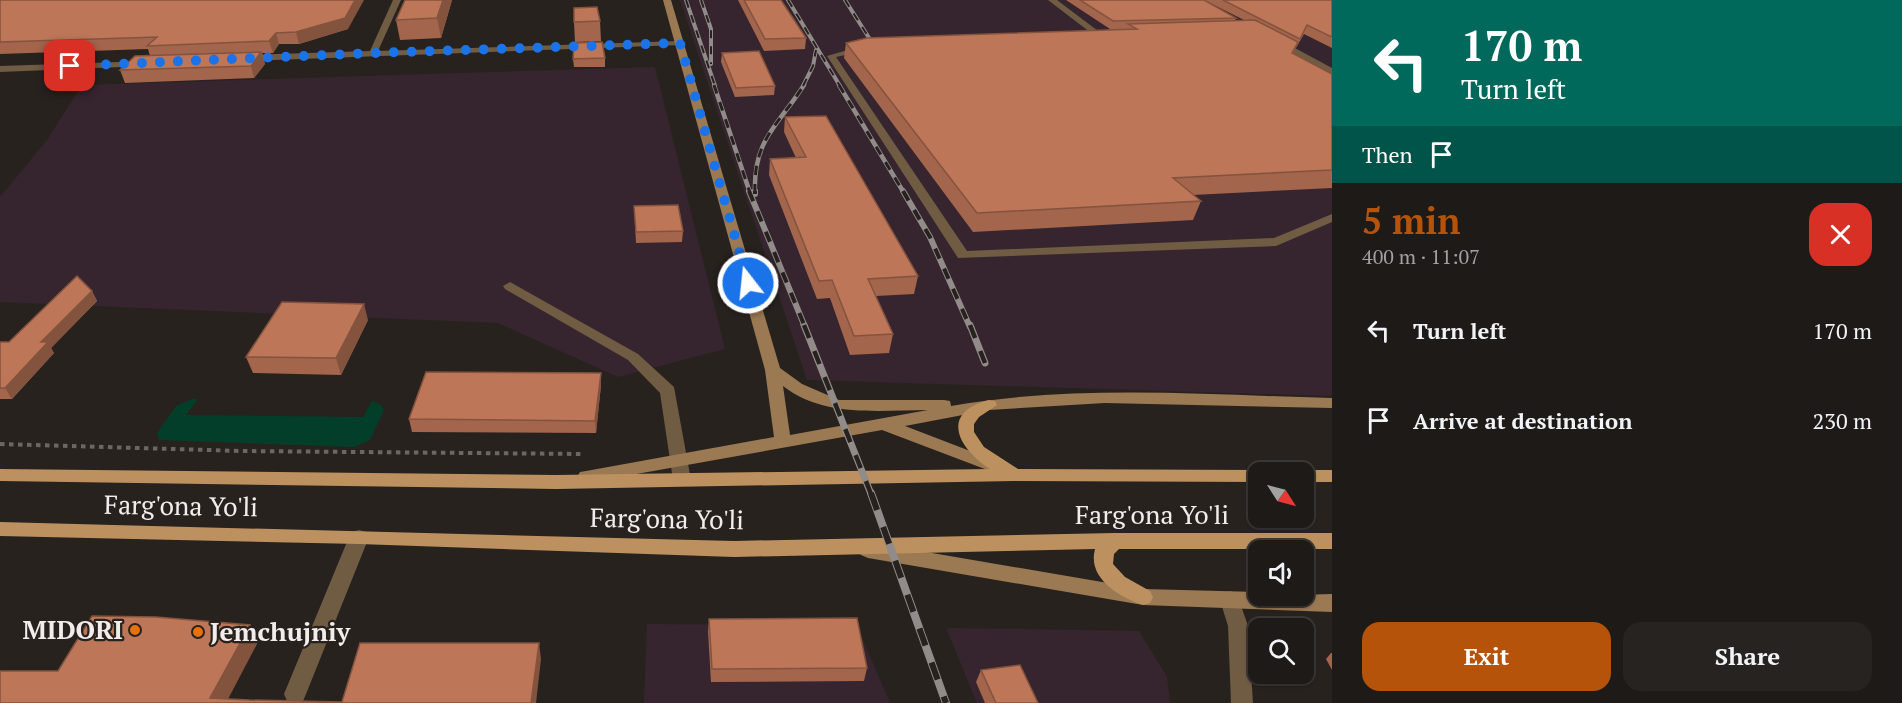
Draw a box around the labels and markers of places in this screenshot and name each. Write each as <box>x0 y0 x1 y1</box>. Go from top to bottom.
pin <box>44 40 95 91</box>
place label: MIDORI <box>23 612 123 646</box>
place label: Jemchujniy <box>210 614 352 648</box>
marker: MIDORI <box>128 623 142 637</box>
marker: Jemchujniy <box>191 625 205 639</box>

